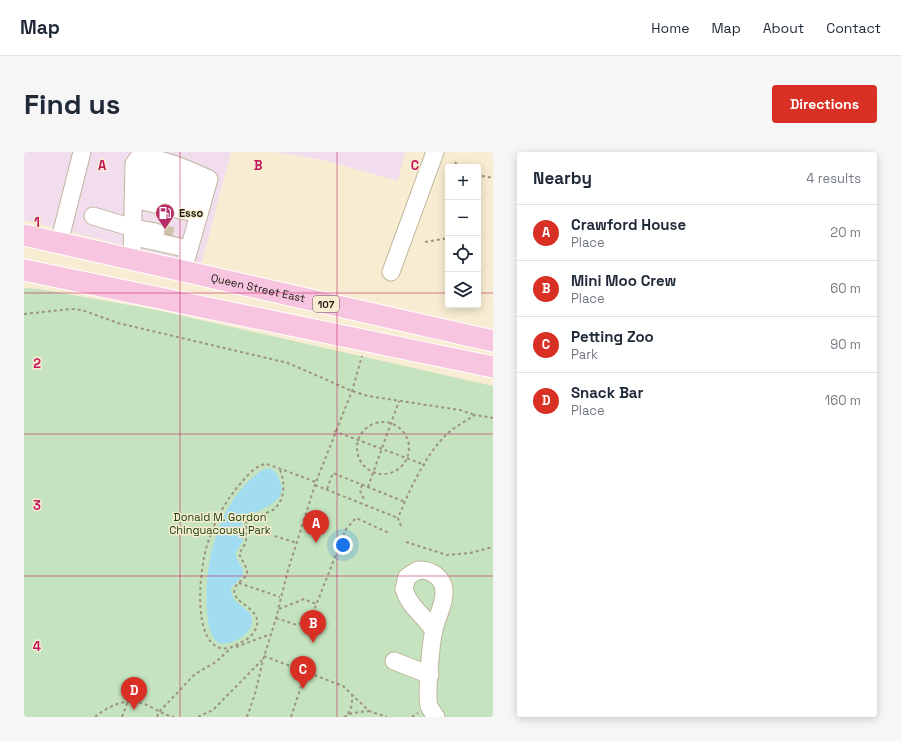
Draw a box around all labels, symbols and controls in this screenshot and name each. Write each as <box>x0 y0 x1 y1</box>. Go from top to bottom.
text: Map <box>20 15 60 40</box>
text: Home <box>651 19 689 37</box>
text: Map <box>711 19 741 37</box>
text: About <box>763 19 804 37</box>
text: Contact <box>826 19 881 37</box>
button: Directions <box>772 85 877 123</box>
text: Find us <box>24 86 121 122</box>
text: A <box>98 157 107 174</box>
text: B <box>254 157 263 174</box>
text: C <box>411 157 419 174</box>
map controls <box>445 164 481 308</box>
button: + <box>445 164 481 200</box>
text: Nearby <box>533 167 592 189</box>
text: 4 results <box>806 170 861 187</box>
button: − <box>445 200 481 236</box>
fuel station icon: Esso <box>154 202 176 230</box>
place label: Esso <box>179 206 204 220</box>
text: 1 <box>34 214 40 231</box>
text: Crawford House <box>571 215 686 234</box>
text: A <box>542 224 550 241</box>
text: 20 m <box>830 224 861 241</box>
text: Place <box>571 234 605 251</box>
button: locate <box>445 236 481 272</box>
street label: Queen Street East <box>210 270 307 305</box>
text: Mini Moo Crew <box>571 271 676 290</box>
button: layers <box>445 272 481 308</box>
text: B <box>542 280 550 297</box>
text: 60 m <box>830 280 861 297</box>
text: Place <box>571 290 605 307</box>
road number: 107 <box>313 296 339 312</box>
text: Petting Zoo <box>571 327 654 346</box>
text: C <box>542 336 550 353</box>
text: 90 m <box>830 336 861 353</box>
text: Park <box>571 346 598 363</box>
text: 2 <box>33 355 41 372</box>
text: Snack Bar <box>571 383 643 402</box>
text: D <box>542 392 550 409</box>
text: 160 m <box>825 392 861 409</box>
text: Place <box>571 402 605 419</box>
text: 3 <box>33 497 41 514</box>
park label: Donald M. Gordon Chinguacousy Park <box>169 510 271 537</box>
pin: A <box>303 510 329 543</box>
your location <box>333 535 353 555</box>
pin: B <box>300 610 326 643</box>
text: 4 <box>33 638 41 655</box>
pin: C <box>290 656 316 689</box>
pin: D <box>121 677 147 710</box>

